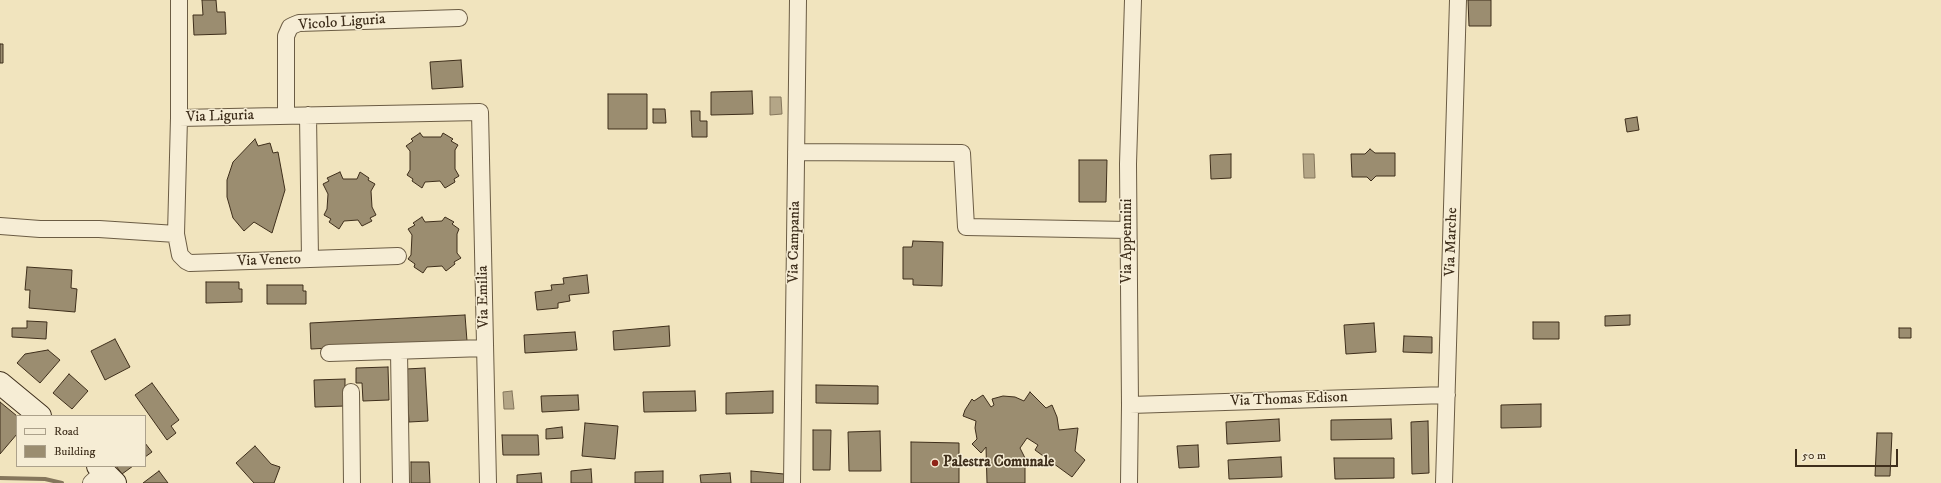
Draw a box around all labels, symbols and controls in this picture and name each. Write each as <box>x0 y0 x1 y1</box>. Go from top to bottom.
street label: Vicolo Liguria <box>298 11 386 35</box>
street label: Via Liguria <box>186 107 254 127</box>
street label: Via Appennini <box>1119 199 1137 283</box>
street label: Via Campania <box>785 201 805 283</box>
street label: Via Marche <box>1442 207 1462 277</box>
street label: Via Veneto <box>237 251 301 271</box>
street label: Via Emilia <box>474 265 494 329</box>
street label: Via Thomas Edison <box>1230 389 1348 411</box>
legend <box>16 415 146 467</box>
text: Road <box>54 424 79 439</box>
scale bar <box>1797 441 1900 467</box>
text: Building <box>54 444 95 459</box>
text: 50 m <box>1802 448 1826 463</box>
place label: Palestra Comunale <box>943 454 1054 472</box>
marker: Palestra Comunale <box>930 458 940 468</box>

